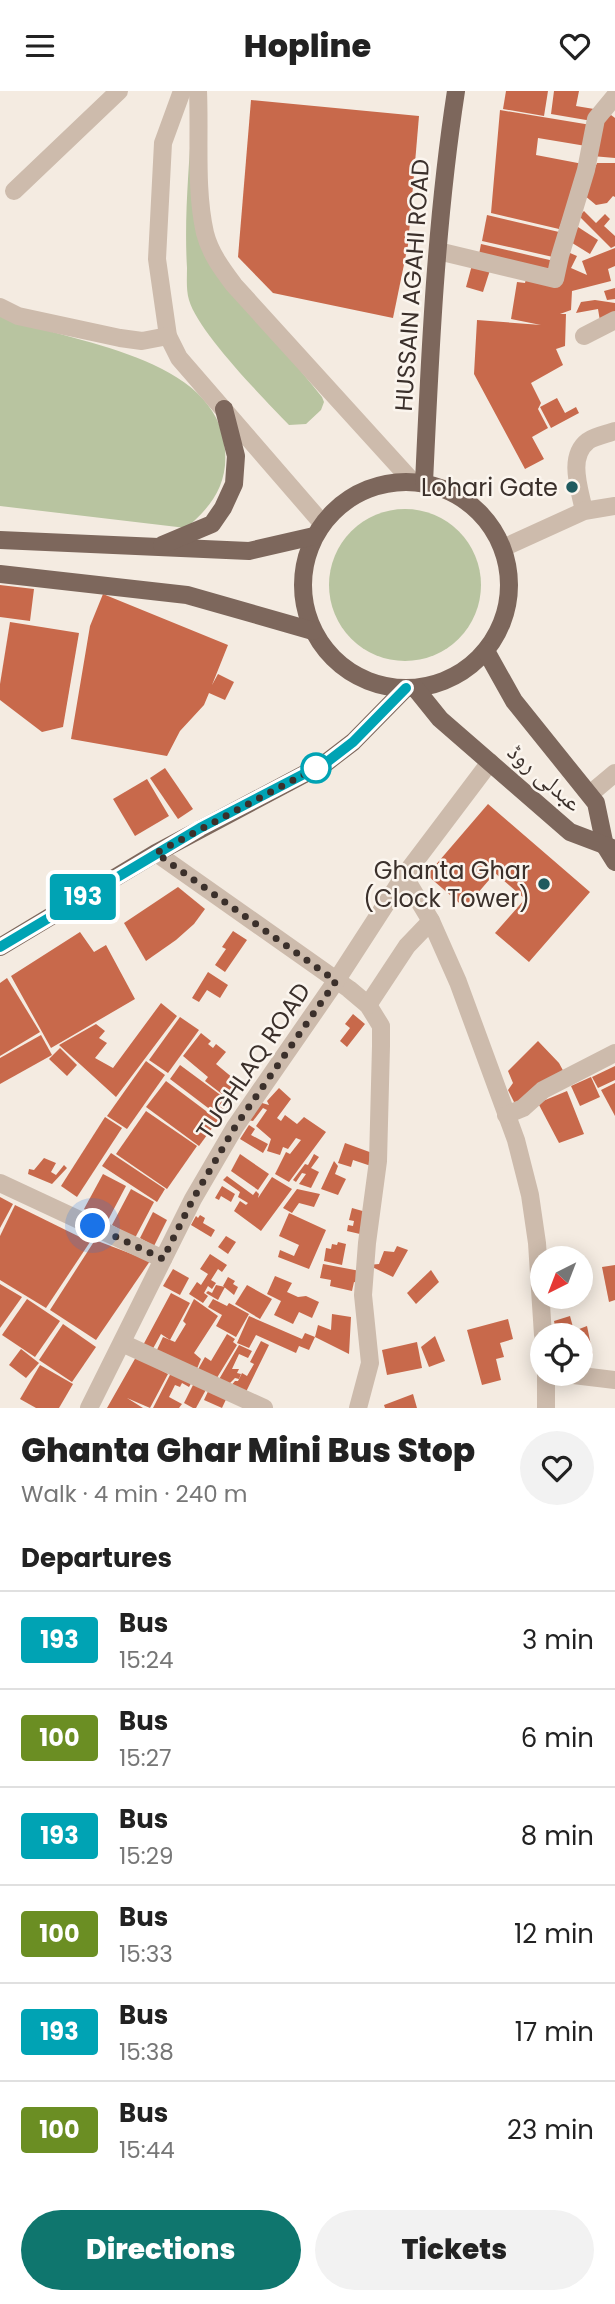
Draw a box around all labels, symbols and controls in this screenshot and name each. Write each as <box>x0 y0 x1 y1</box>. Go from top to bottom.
text: Hopline <box>244 23 371 68</box>
icon: menu <box>21 27 59 65</box>
icon: heart <box>556 27 594 65</box>
street label: HUSSAIN AGAHI ROAD <box>387 158 437 412</box>
place label: Lohari Gate <box>421 471 558 504</box>
marker: Lohari Gate <box>564 479 580 495</box>
street label: عبدلی روڈ <box>501 735 589 819</box>
unlabelled marker <box>301 753 331 783</box>
place label: Ghanta Ghar (Clock Tower) <box>363 854 530 915</box>
line badge: 193 <box>43 874 123 920</box>
marker: Ghanta Ghar (Clock Tower) <box>536 876 552 892</box>
text: 193 <box>64 880 102 913</box>
street label: TUGHLAQ ROAD <box>188 976 318 1146</box>
your location <box>75 1208 110 1243</box>
north arrow <box>530 1246 593 1309</box>
map controls <box>530 1246 593 1386</box>
button: locate <box>530 1323 593 1386</box>
text: Ghanta Ghar Mini Bus Stop <box>21 1427 475 1474</box>
button: heart <box>520 1431 594 1505</box>
text: Walk · 4 min · 240 m <box>21 1478 247 1510</box>
text: Departures <box>21 1540 172 1576</box>
text: Bus <box>119 1605 168 1641</box>
text: 3 min <box>522 1622 594 1658</box>
text: 193 <box>40 1623 79 1656</box>
text: 15:24 <box>119 1644 173 1676</box>
text: Bus <box>119 1703 168 1739</box>
text: 6 min <box>521 1720 594 1756</box>
text: 100 <box>39 1721 80 1754</box>
text: 15:27 <box>119 1742 172 1774</box>
text: Bus <box>119 1801 168 1837</box>
text: 8 min <box>521 1818 594 1854</box>
text: 193 <box>40 1819 79 1852</box>
text: 15:29 <box>119 1840 173 1872</box>
text: Bus <box>119 1899 168 1935</box>
text: 12 min <box>514 1916 594 1952</box>
text: 100 <box>39 1917 80 1950</box>
text: 15:33 <box>119 1938 173 1970</box>
text: Bus <box>119 1997 168 2033</box>
text: 17 min <box>515 2014 594 2050</box>
text: 193 <box>40 2015 79 2048</box>
text: 15:38 <box>119 2036 174 2068</box>
text: Bus <box>119 2095 168 2131</box>
text: 23 min <box>507 2112 594 2148</box>
text: 100 <box>39 2113 80 2146</box>
text: 15:44 <box>119 2134 175 2166</box>
button: Directions <box>21 2210 301 2290</box>
button: Tickets <box>315 2210 594 2290</box>

